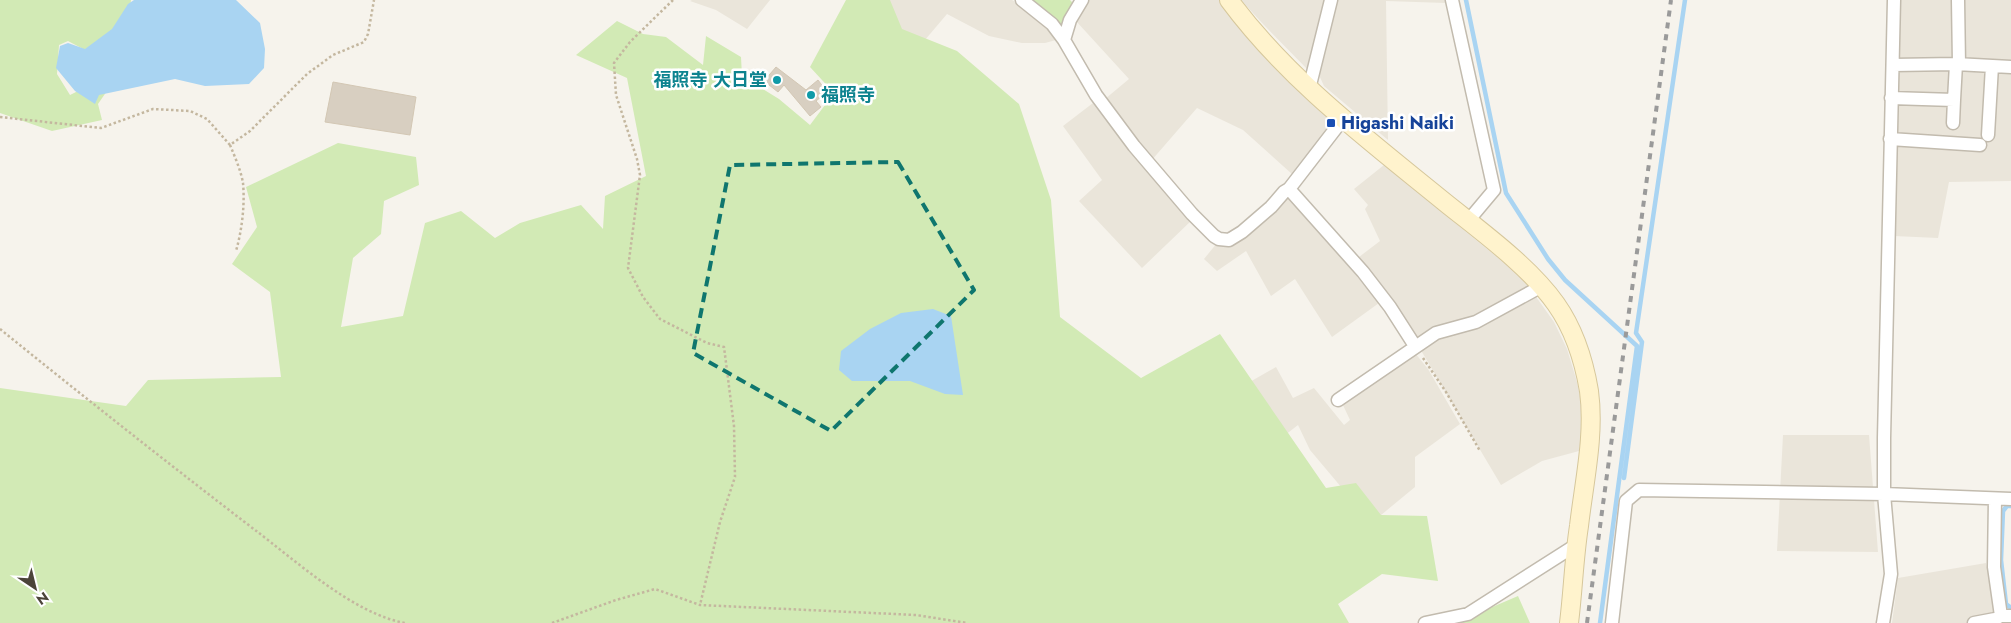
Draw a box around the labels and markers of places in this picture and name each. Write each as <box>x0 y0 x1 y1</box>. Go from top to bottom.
place label: 福照寺 大日堂 <box>654 67 767 93</box>
marker: 福照寺 大日堂 <box>771 74 783 86</box>
place label: 福照寺 <box>821 82 875 108</box>
marker: 福照寺 <box>805 89 817 101</box>
place label: Higashi Naiki <box>1341 110 1454 136</box>
marker: Higashi Naiki <box>1325 117 1337 129</box>

